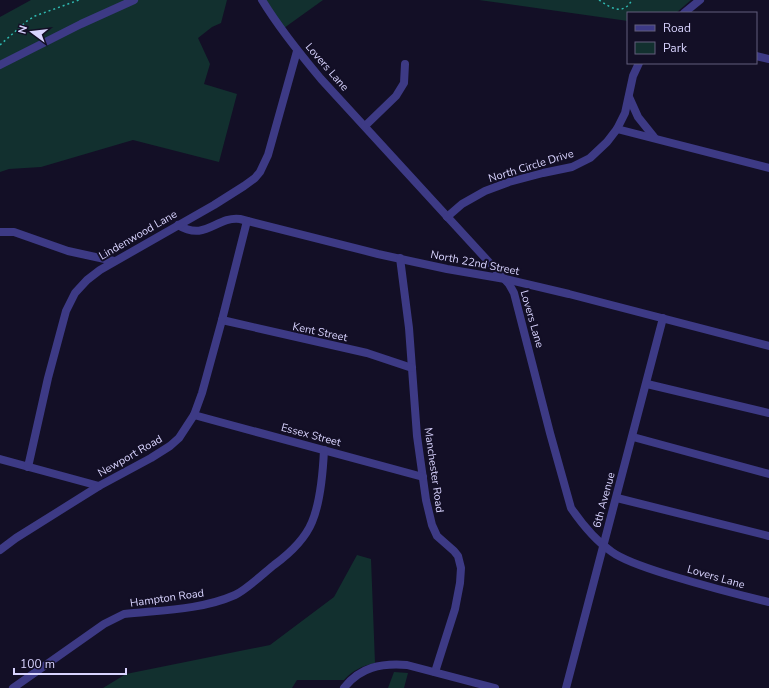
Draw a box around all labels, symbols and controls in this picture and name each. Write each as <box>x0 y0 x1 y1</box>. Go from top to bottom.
north arrow <box>12 12 52 52</box>
legend <box>627 12 757 64</box>
text: Road <box>663 20 691 36</box>
text: N <box>15 24 31 35</box>
street label: Lovers Lane <box>302 40 352 94</box>
text: Park <box>663 40 688 56</box>
street label: North Circle Drive <box>487 146 576 186</box>
street label: Lindenwood Lane <box>96 206 180 263</box>
street label: North 22nd Street <box>429 247 521 279</box>
street label: Lovers Lane <box>517 288 547 350</box>
street label: Kent Street <box>291 319 349 345</box>
street label: Essex Street <box>279 420 343 450</box>
street label: Manchester Road <box>421 426 447 514</box>
street label: Newport Road <box>95 431 165 481</box>
street label: 6th Avenue <box>589 470 619 529</box>
street label: Lovers Lane <box>685 562 747 592</box>
street label: Hampton Road <box>129 585 205 611</box>
scale bar <box>14 650 126 676</box>
text: 100 m <box>20 656 55 672</box>

